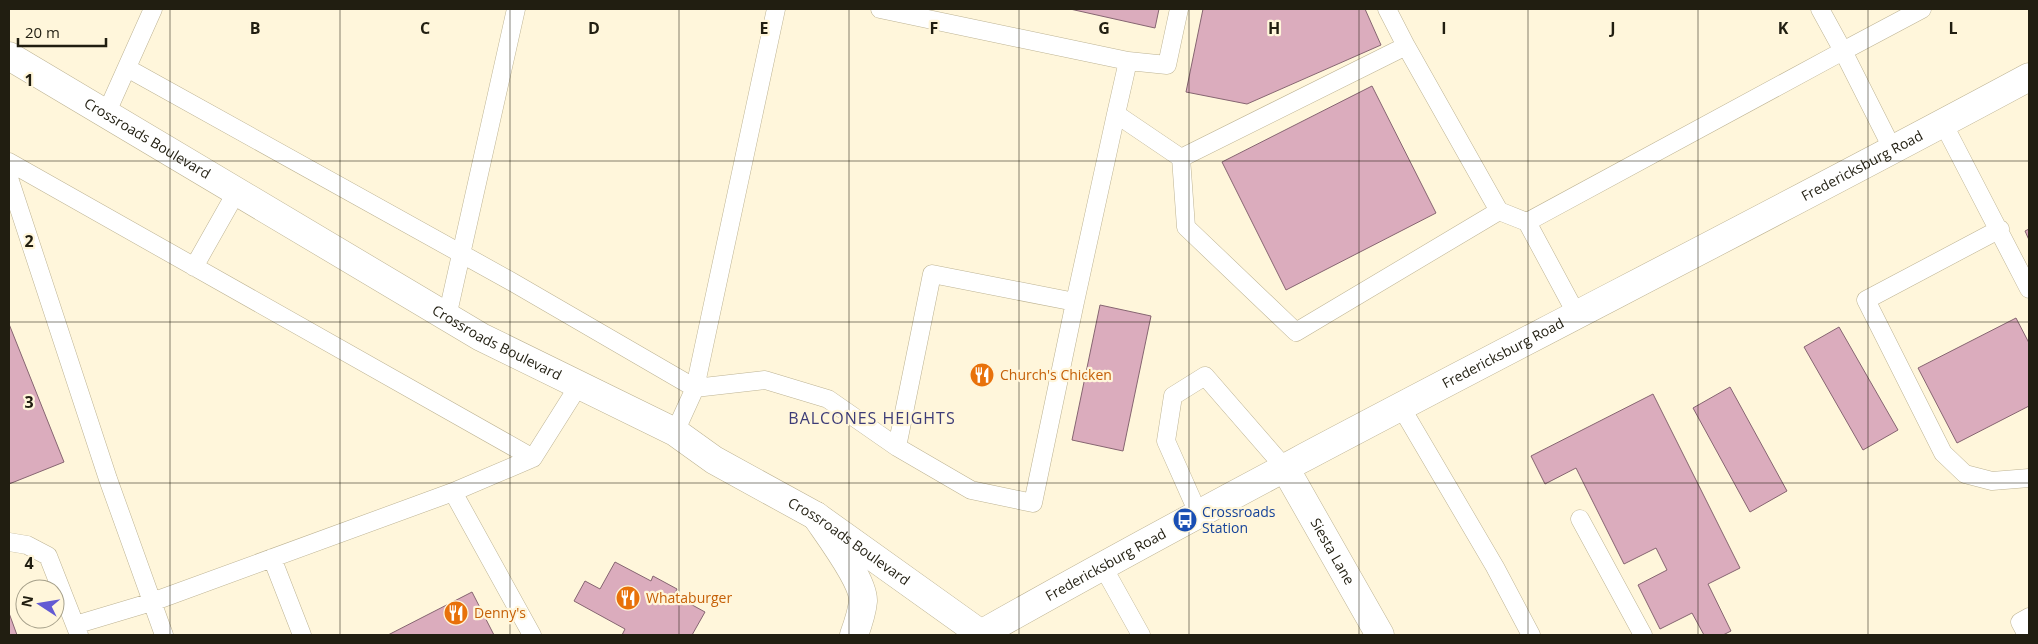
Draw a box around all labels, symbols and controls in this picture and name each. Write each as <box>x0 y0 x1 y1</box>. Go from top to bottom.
scale bar <box>18 15 105 47</box>
text: B <box>250 17 260 39</box>
text: C <box>420 17 430 39</box>
text: D <box>588 17 600 39</box>
text: E <box>760 17 769 39</box>
text: F <box>930 17 938 39</box>
text: G <box>1098 17 1110 39</box>
text: H <box>1268 17 1280 39</box>
text: I <box>1441 17 1447 39</box>
text: J <box>1608 17 1616 39</box>
text: K <box>1778 17 1789 39</box>
text: L <box>1948 17 1958 39</box>
text: 20 m <box>25 22 60 42</box>
text: 1 <box>24 69 34 91</box>
street label: Crossroads Boulevard <box>81 93 214 183</box>
street label: Fredericksburg Road <box>1798 125 1926 205</box>
text: 2 <box>24 230 34 252</box>
street label: Crossroads Boulevard <box>429 300 565 384</box>
street label: Fredericksburg Road <box>1439 313 1567 392</box>
restaurant icon: Church's Chicken <box>969 362 995 388</box>
place label: Church's Chicken <box>1000 365 1112 384</box>
text: 3 <box>24 391 34 413</box>
district label: BALCONES HEIGHTS <box>788 407 956 429</box>
street label: Crossroads Boulevard <box>785 493 914 589</box>
place label: Crossroads Station <box>1202 502 1276 537</box>
bus stop icon: Crossroads Station <box>1172 507 1198 533</box>
street label: Siesta Lane <box>1306 514 1359 588</box>
street label: Fredericksburg Road <box>1042 523 1169 605</box>
text: 4 <box>24 552 34 574</box>
north arrow <box>15 579 65 629</box>
restaurant icon: Whataburger <box>615 585 641 611</box>
place label: Whataburger <box>646 588 732 607</box>
text: N <box>16 594 37 609</box>
restaurant icon: Denny's <box>443 600 469 626</box>
place label: Denny's <box>474 603 526 622</box>

